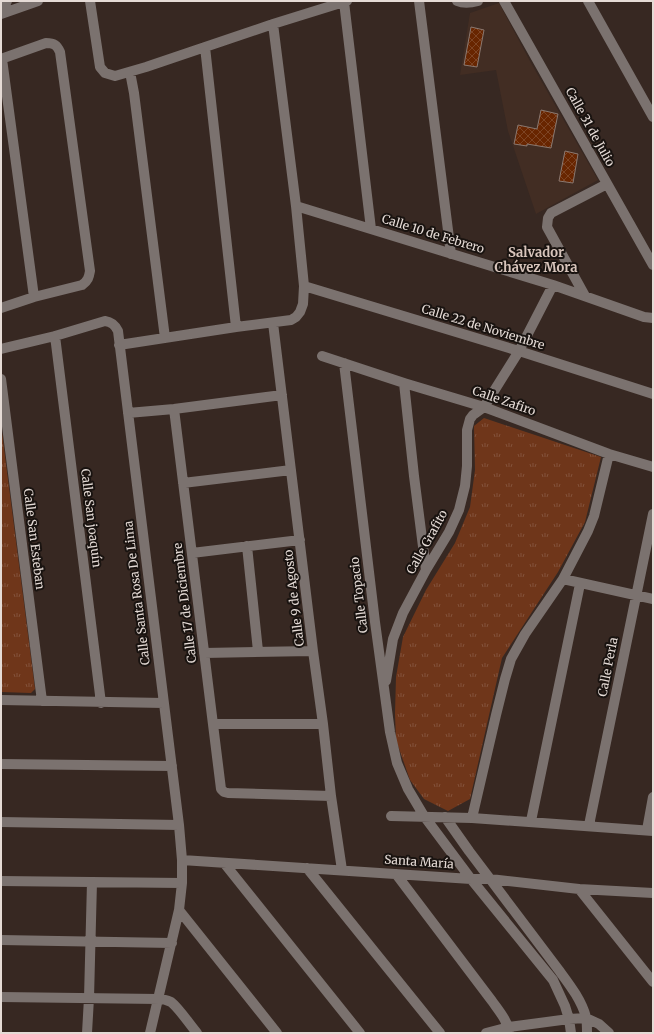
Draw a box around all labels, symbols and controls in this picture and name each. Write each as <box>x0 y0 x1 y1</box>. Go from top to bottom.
street label: Calle 31 de Julio <box>563 85 618 169</box>
street label: Calle 10 de Febrero <box>380 211 486 256</box>
district label: Salvador Chávez Mora <box>494 244 578 276</box>
street label: Calle 22 de Noviembre <box>420 301 546 352</box>
street label: Calle Zafiro <box>470 383 538 418</box>
street label: Calle San joaquín <box>78 468 105 568</box>
street label: Calle San Esteban <box>21 488 48 590</box>
street label: Calle Grafito <box>403 507 450 576</box>
street label: Calle Santa Rosa De Lima <box>120 520 153 666</box>
street label: Calle 17 de Diciembre <box>170 542 199 664</box>
street label: Calle 9 de Agosto <box>280 549 307 647</box>
street label: Calle Topacio <box>346 556 371 634</box>
street label: Calle Perla <box>594 635 621 698</box>
street label: Santa María <box>384 852 455 871</box>

